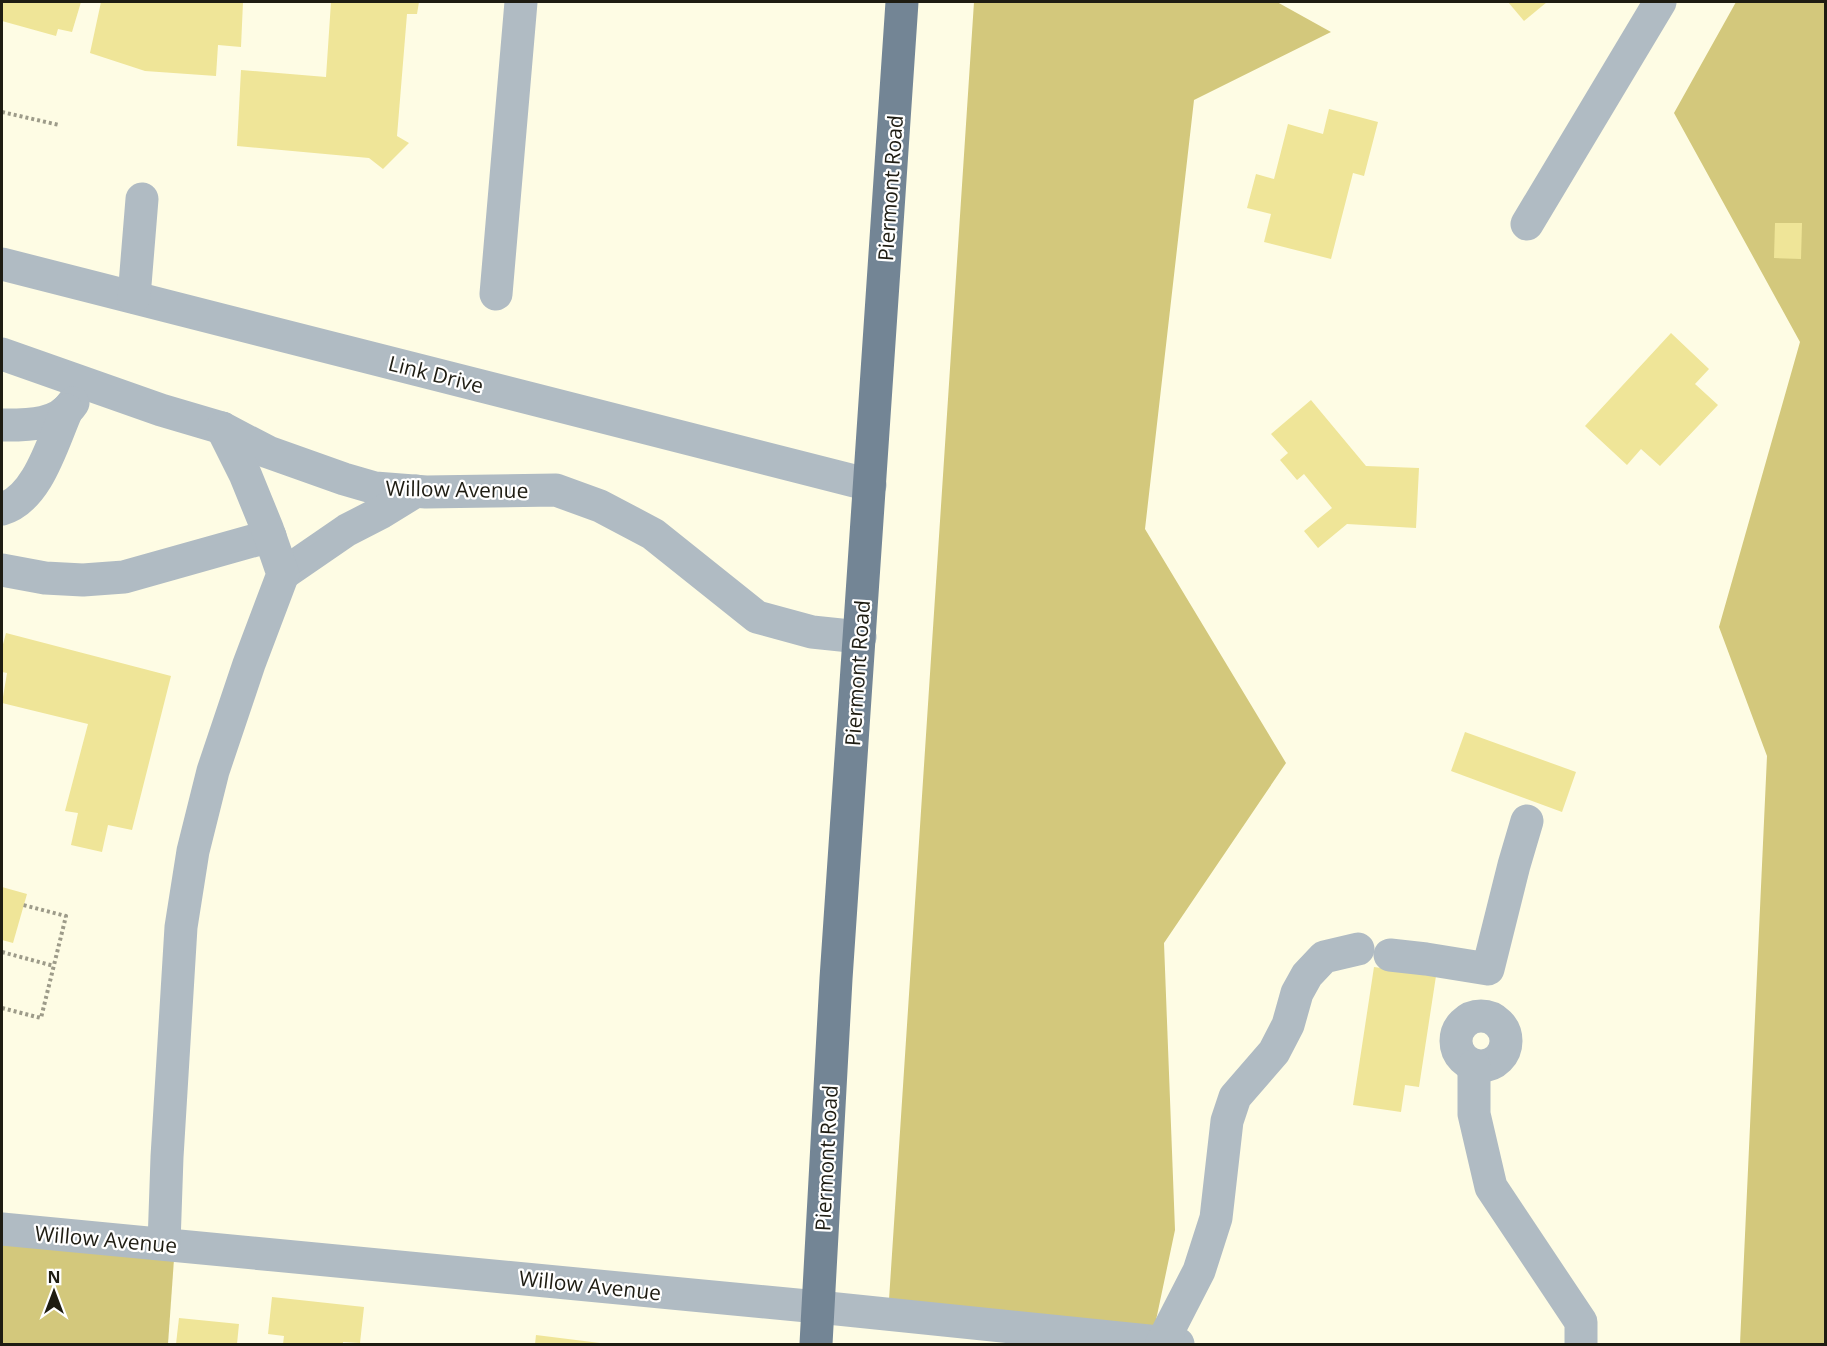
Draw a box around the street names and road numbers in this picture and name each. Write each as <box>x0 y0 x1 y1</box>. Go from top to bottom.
street label: Piermont Road <box>871 114 909 262</box>
street label: Link Drive <box>386 349 486 399</box>
street label: Willow Avenue <box>385 474 529 504</box>
street label: Piermont Road <box>838 599 876 747</box>
street label: Piermont Road <box>808 1084 844 1232</box>
street label: Willow Avenue <box>34 1219 178 1259</box>
street label: Willow Avenue <box>518 1264 662 1306</box>

